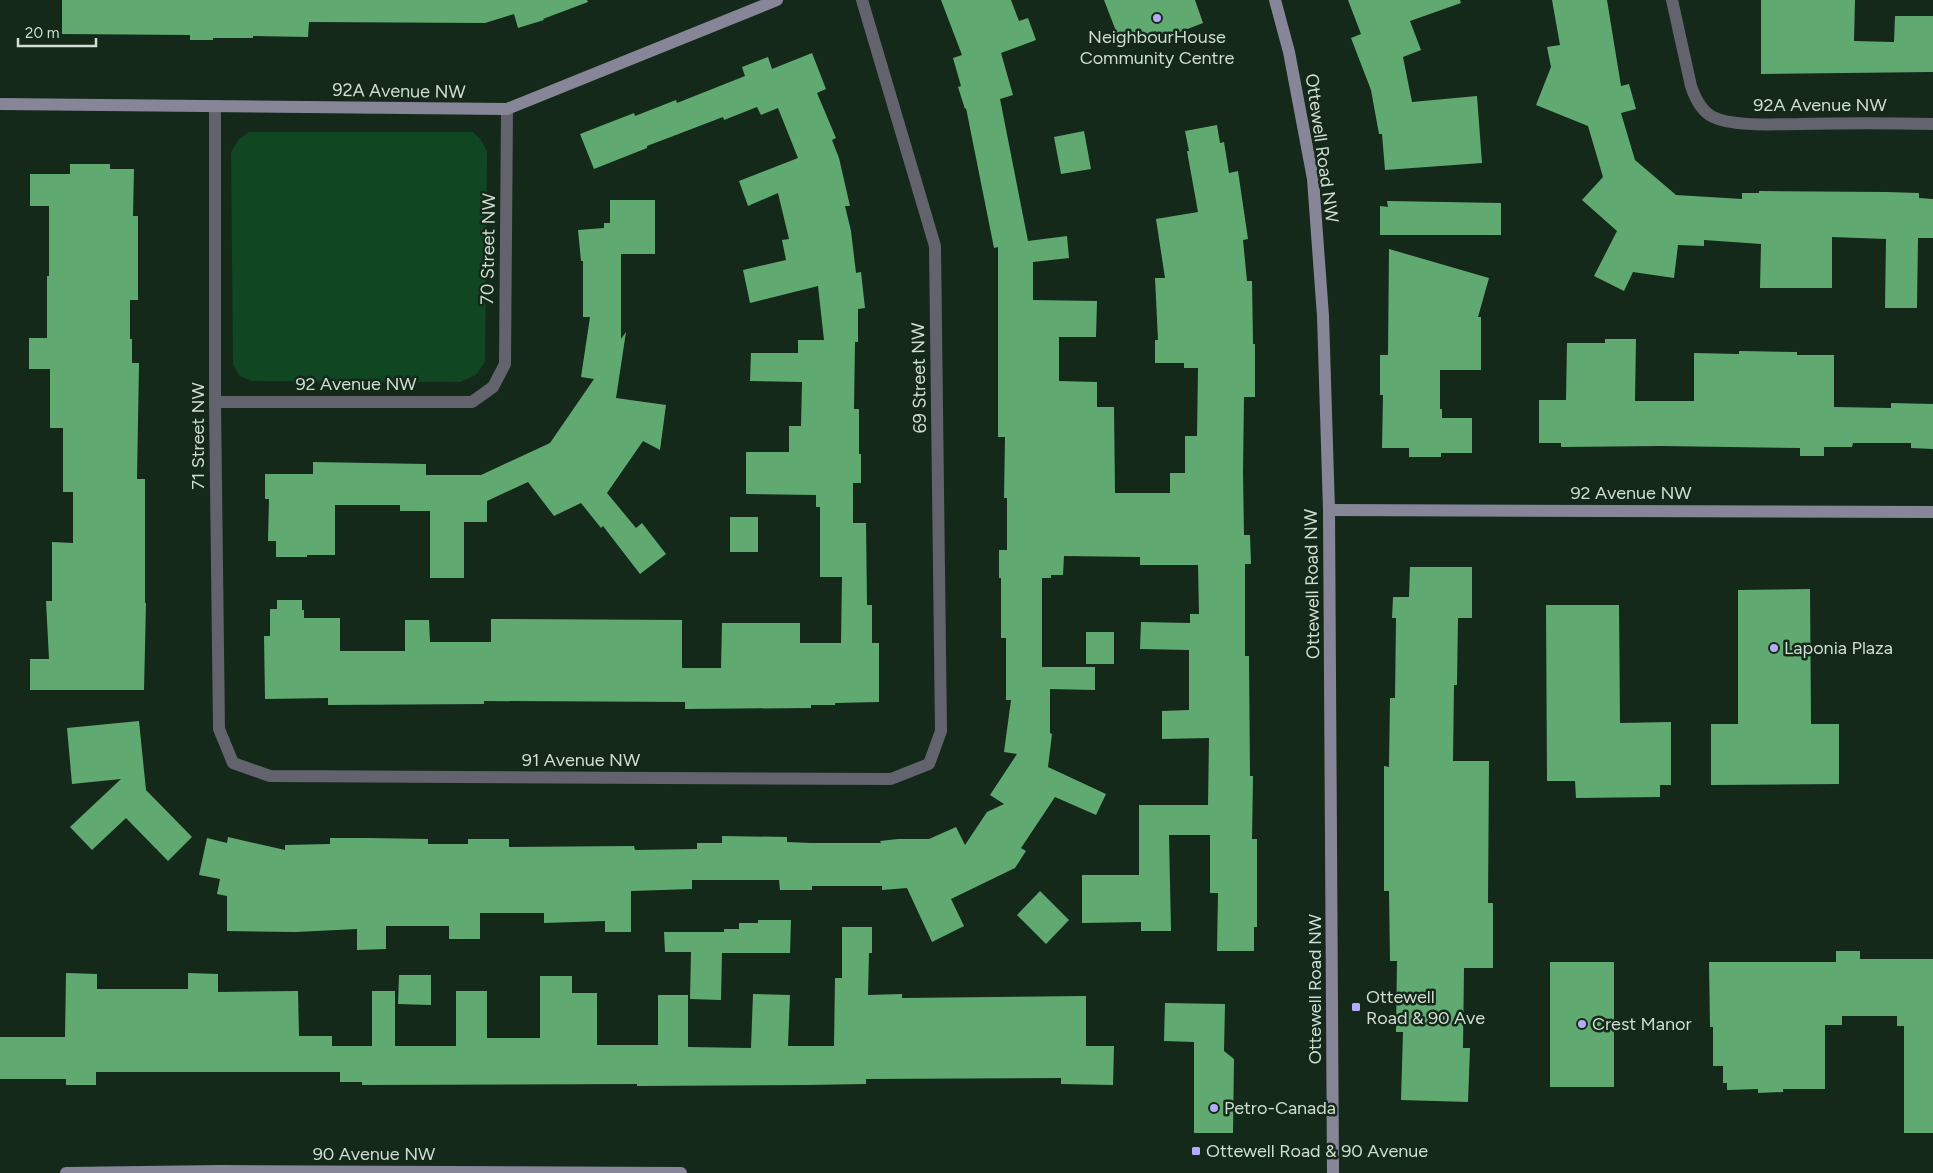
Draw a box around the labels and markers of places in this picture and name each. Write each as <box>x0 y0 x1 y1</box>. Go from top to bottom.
marker: NeighbourHouse Community Centre <box>1151 12 1163 24</box>
place label: NeighbourHouse Community Centre <box>1080 26 1234 69</box>
place label: Laponia Plaza <box>1784 637 1893 659</box>
marker: Laponia Plaza <box>1768 642 1780 654</box>
place label: Ottewell Road & 90 Ave <box>1366 986 1485 1029</box>
marker: Ottewell Road & 90 Ave <box>1350 1001 1362 1013</box>
place label: Crest Manor <box>1592 1013 1692 1035</box>
marker: Crest Manor <box>1576 1018 1588 1030</box>
place label: Petro-Canada <box>1224 1097 1336 1119</box>
marker: Petro-Canada <box>1208 1102 1220 1114</box>
place label: Ottewell Road & 90 Avenue <box>1206 1140 1428 1162</box>
marker: Ottewell Road & 90 Avenue <box>1190 1145 1202 1157</box>

